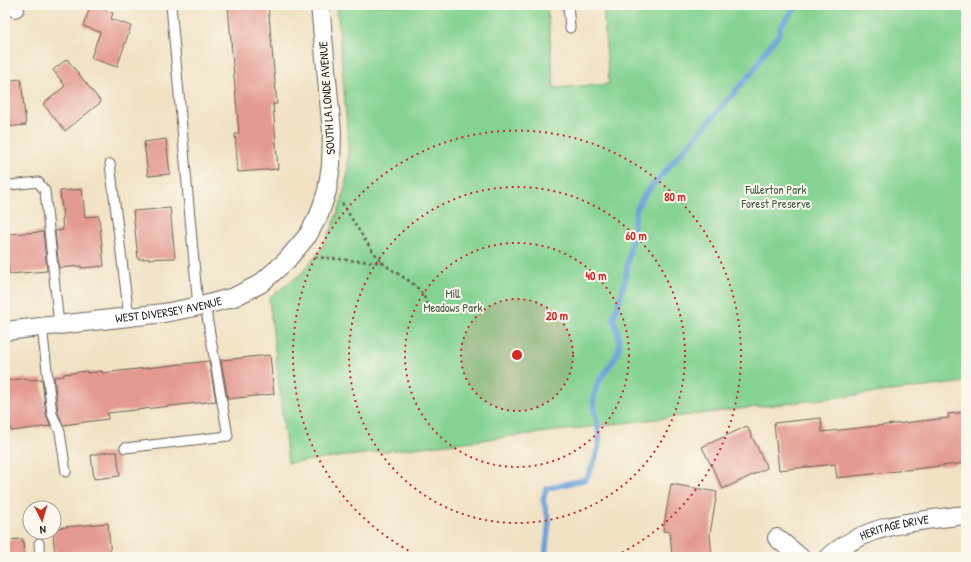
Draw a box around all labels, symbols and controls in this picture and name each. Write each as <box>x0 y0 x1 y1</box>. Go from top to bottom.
street label: SOUTH LA LONDE AVENUE <box>314 40 339 155</box>
park label: Fullerton Park Forest Preserve <box>740 181 811 212</box>
text: 80 m <box>664 188 686 205</box>
text: 60 m <box>625 227 647 244</box>
text: 40 m <box>586 267 606 284</box>
park label: Mill Meadows Park <box>423 285 483 316</box>
street label: WEST DIVERSEY AVENUE <box>114 292 224 326</box>
text: 20 m <box>546 307 568 324</box>
centre of rings <box>510 348 524 362</box>
north arrow <box>22 500 62 540</box>
street label: HERITAGE DRIVE <box>857 510 931 544</box>
text: N <box>39 523 46 537</box>

